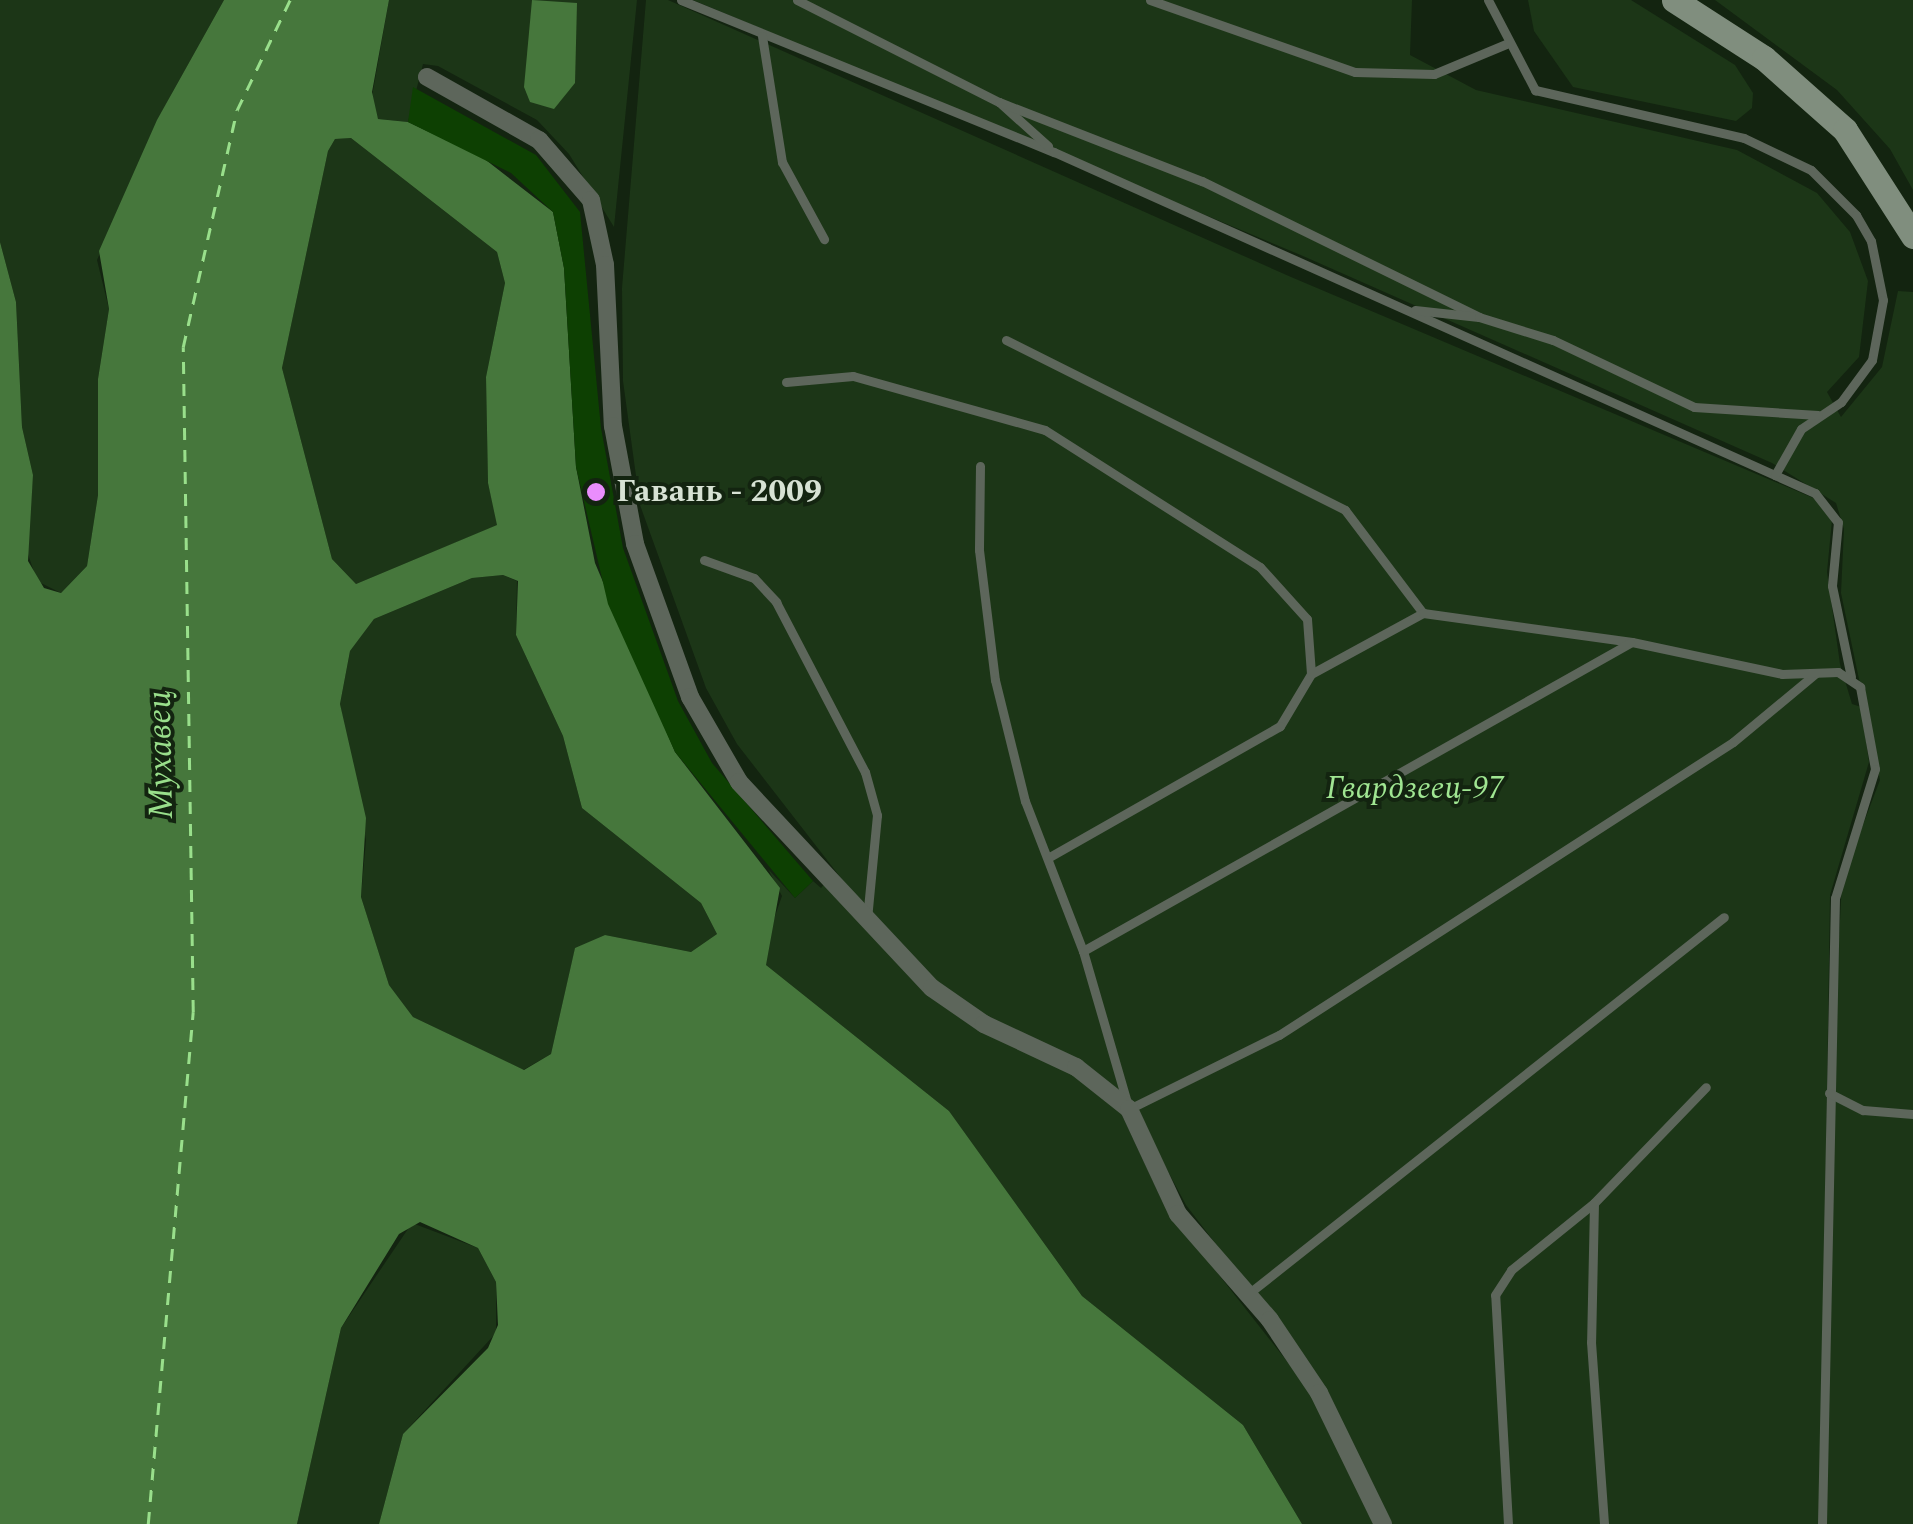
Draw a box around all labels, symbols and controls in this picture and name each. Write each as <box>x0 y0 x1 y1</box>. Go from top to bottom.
place label: Гавань - 2009 <box>616 473 822 511</box>
marker: Гавань - 2009 <box>585 481 607 503</box>
water label: Мухавец <box>139 690 183 820</box>
park label: Гвардзеец-97 <box>1326 770 1504 808</box>

